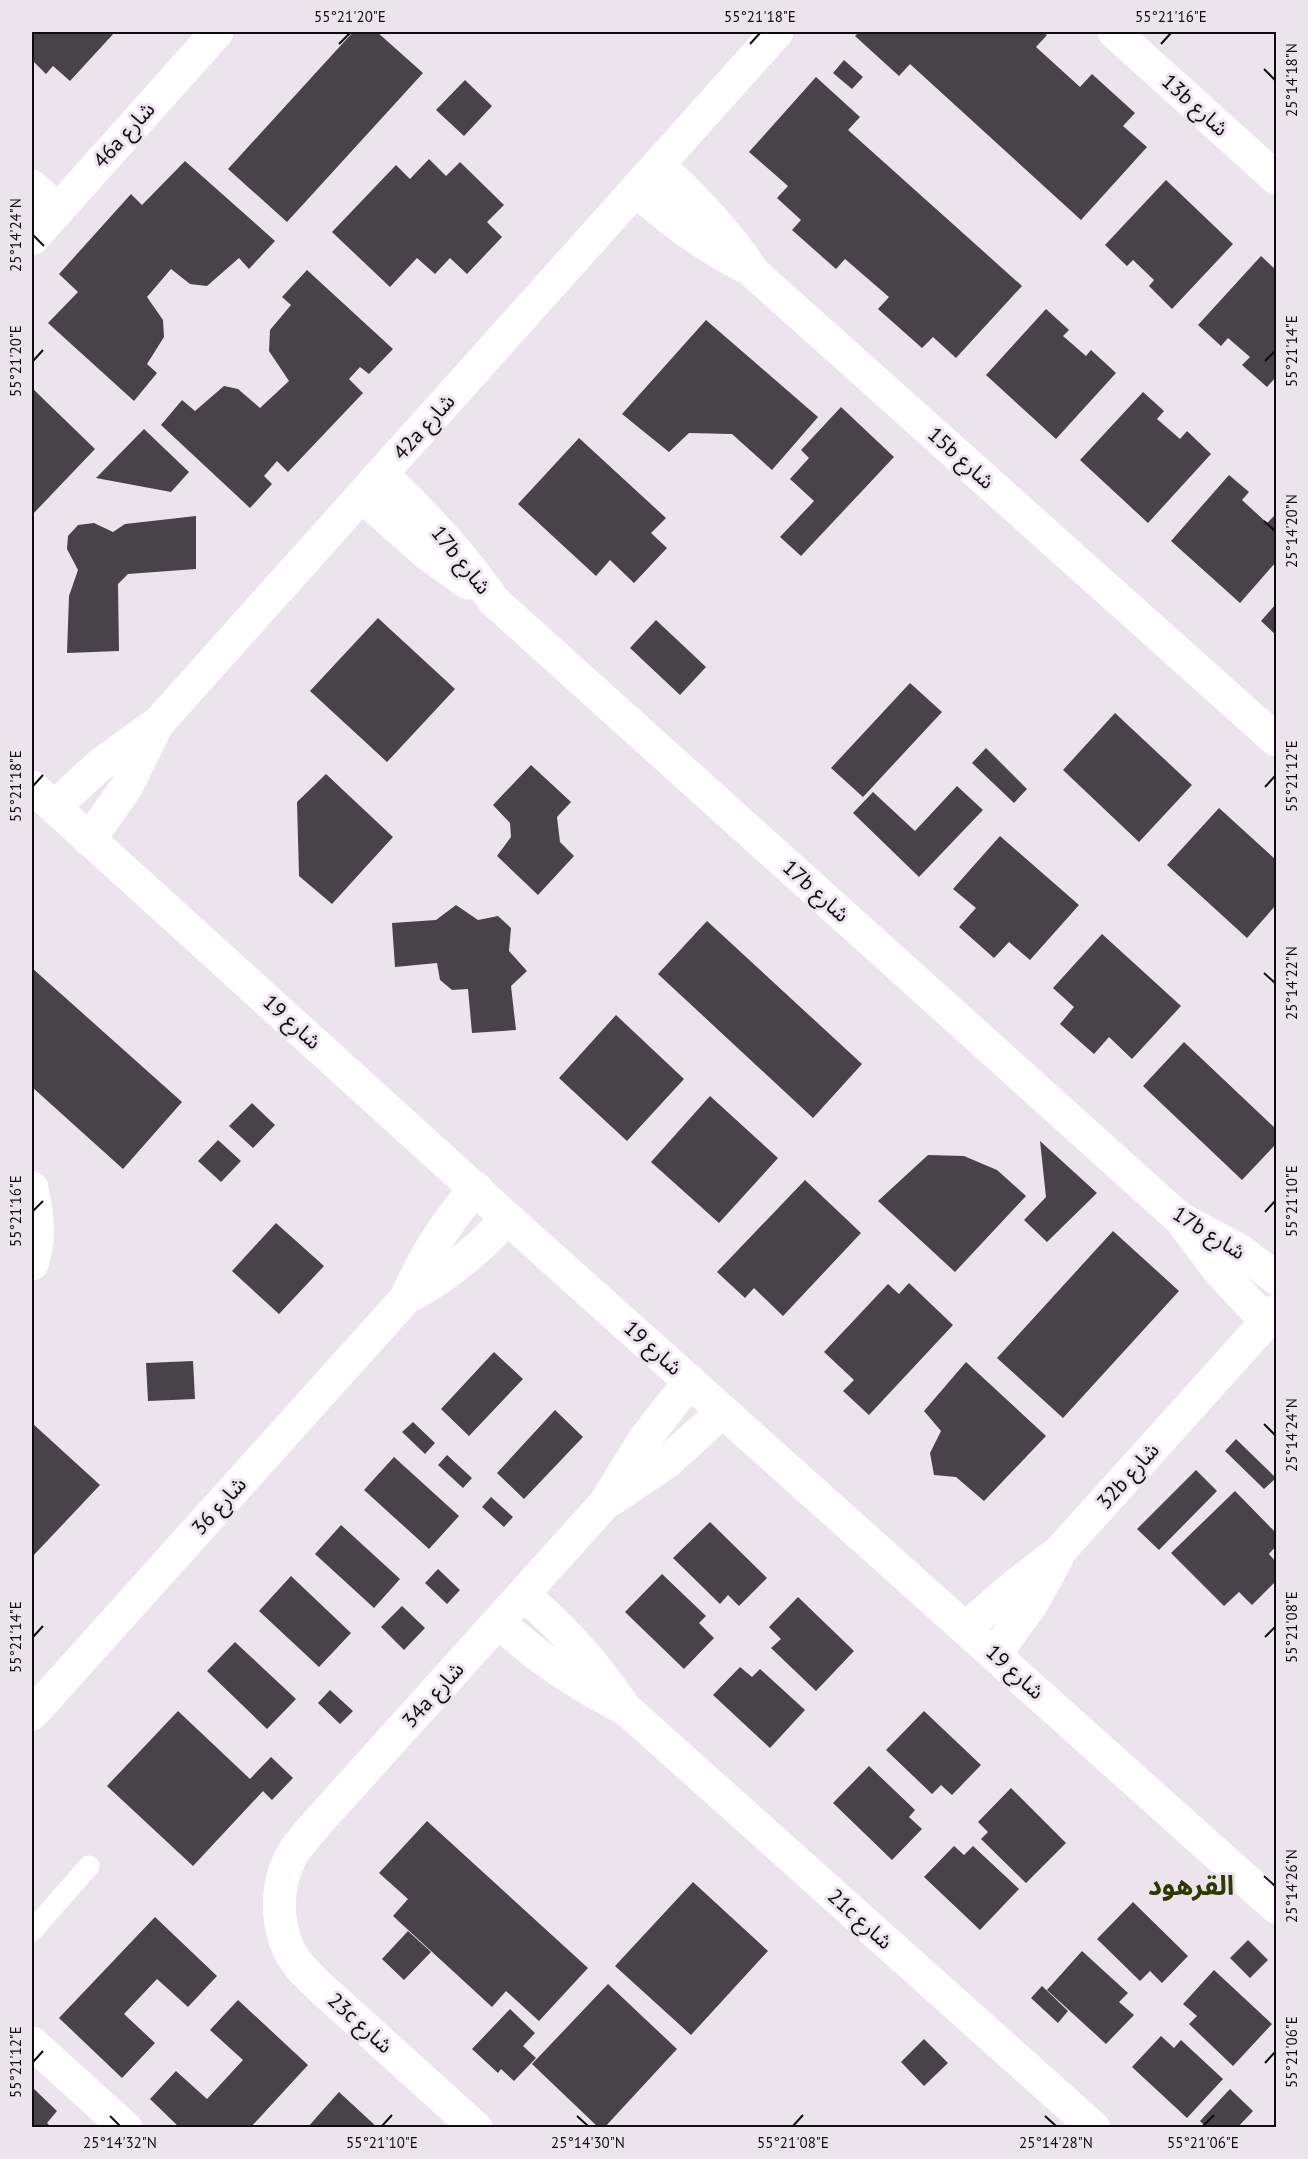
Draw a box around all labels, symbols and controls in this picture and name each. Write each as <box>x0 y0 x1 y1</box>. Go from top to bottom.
text: 55°21'20"E <box>314 7 386 26</box>
text: 55°21'18"E <box>724 7 796 26</box>
text: 55°21'16"E <box>1135 7 1207 26</box>
text: 25°14'18"N <box>1282 43 1301 117</box>
street label: 13b شارع <box>1155 68 1234 143</box>
street label: 46a شارع <box>87 96 162 175</box>
text: 25°14'24"N <box>6 198 25 272</box>
text: 55°21'14"E <box>1282 315 1301 387</box>
text: 55°21'20"E <box>6 325 25 397</box>
street label: 42a شارع <box>387 388 462 467</box>
street label: 15b شارع <box>921 421 1000 496</box>
text: 25°14'20"N <box>1282 494 1301 568</box>
street label: 17b شارع <box>424 520 497 601</box>
text: 55°21'12"E <box>1282 740 1301 812</box>
text: 55°21'18"E <box>6 750 25 822</box>
street label: 17b شارع <box>776 854 855 929</box>
text: 25°14'22"N <box>1282 946 1301 1020</box>
street label: شارع 19 <box>256 988 327 1056</box>
text: 55°21'10"E <box>1282 1165 1301 1237</box>
text: 55°21'16"E <box>6 1175 25 1247</box>
street label: 17b شارع <box>1167 1200 1251 1267</box>
street label: شارع 19 <box>617 1314 688 1382</box>
text: 25°14'24"N <box>1282 1398 1301 1472</box>
street label: 32b شارع <box>1091 1437 1166 1516</box>
street label: شارع 36 <box>185 1471 253 1542</box>
text: 55°21'08"E <box>1282 1591 1301 1663</box>
text: 55°21'14"E <box>6 1601 25 1673</box>
street label: شارع 19 <box>979 1638 1050 1706</box>
street label: 34a شارع <box>396 1656 471 1735</box>
text: 25°14'26"N <box>1282 1849 1301 1923</box>
district label: القرهود <box>1148 1868 1234 1902</box>
street label: 21c شارع <box>821 1882 899 1956</box>
street label: 23c شارع <box>321 1986 399 2060</box>
text: 55°21'06"E <box>1282 2016 1301 2088</box>
text: 55°21'12"E <box>6 2026 25 2098</box>
text: 25°14'32"N <box>83 2133 157 2152</box>
text: 55°21'10"E <box>346 2133 418 2152</box>
text: 25°14'30"N <box>551 2133 625 2152</box>
text: 55°21'08"E <box>757 2133 829 2152</box>
text: 25°14'28"N <box>1019 2133 1093 2152</box>
text: 55°21'06"E <box>1167 2133 1239 2152</box>

